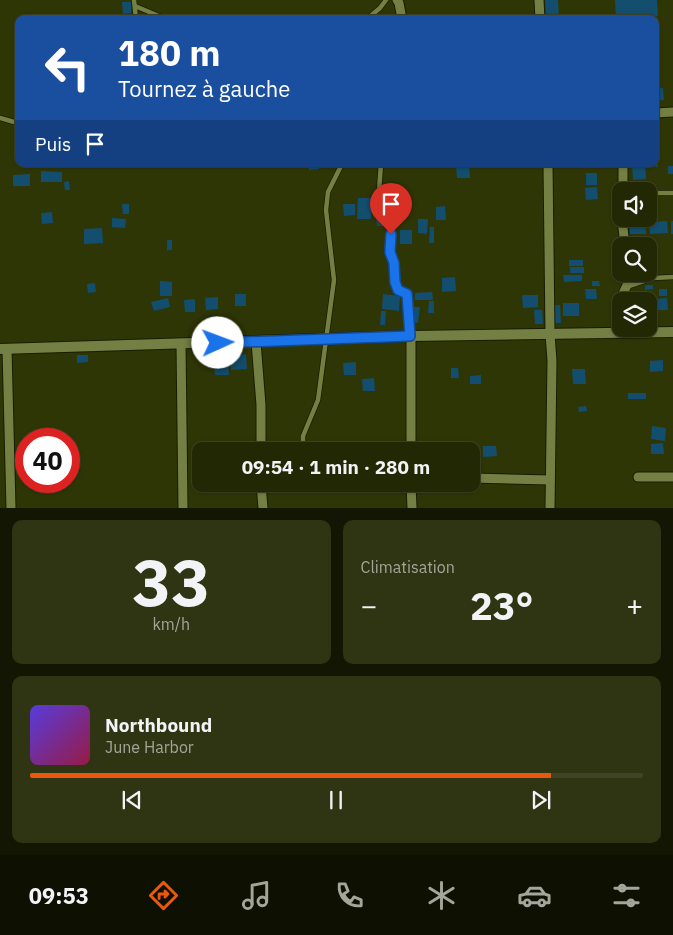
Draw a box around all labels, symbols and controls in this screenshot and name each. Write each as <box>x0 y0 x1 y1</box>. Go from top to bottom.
text: 180 m <box>118 30 221 76</box>
icon: left <box>35 35 100 100</box>
text: Tournez à gauche <box>118 74 290 103</box>
icon: arrive <box>81 130 109 158</box>
text: Puis <box>35 132 71 156</box>
map controls <box>612 182 657 337</box>
button: sound <box>612 182 657 227</box>
pin <box>370 183 412 234</box>
icon: arrive <box>377 190 405 218</box>
button: search <box>612 237 657 282</box>
button: layers <box>612 292 657 337</box>
position arrow <box>191 316 243 368</box>
speed limit sign: 40 <box>15 428 80 493</box>
text: 09:54 · 1 min · 280 m <box>242 455 430 479</box>
text: 33 <box>132 539 210 624</box>
text: Climatisation <box>361 557 455 577</box>
text: 23° <box>470 581 533 630</box>
text: − <box>361 587 377 624</box>
text: + <box>626 587 643 624</box>
text: km/h <box>152 614 190 634</box>
text: Northbound <box>105 713 212 737</box>
text: June Harbor <box>105 737 194 757</box>
icon: previous <box>118 786 146 814</box>
icon: pause <box>322 786 350 814</box>
icon: next <box>527 786 555 814</box>
icon: directions <box>146 878 181 913</box>
icon: music <box>239 878 274 913</box>
icon: phone <box>332 878 367 913</box>
icon: climate <box>424 878 459 913</box>
icon: car <box>517 878 552 913</box>
icon: filters <box>609 878 644 913</box>
text: 09:53 <box>29 881 89 910</box>

